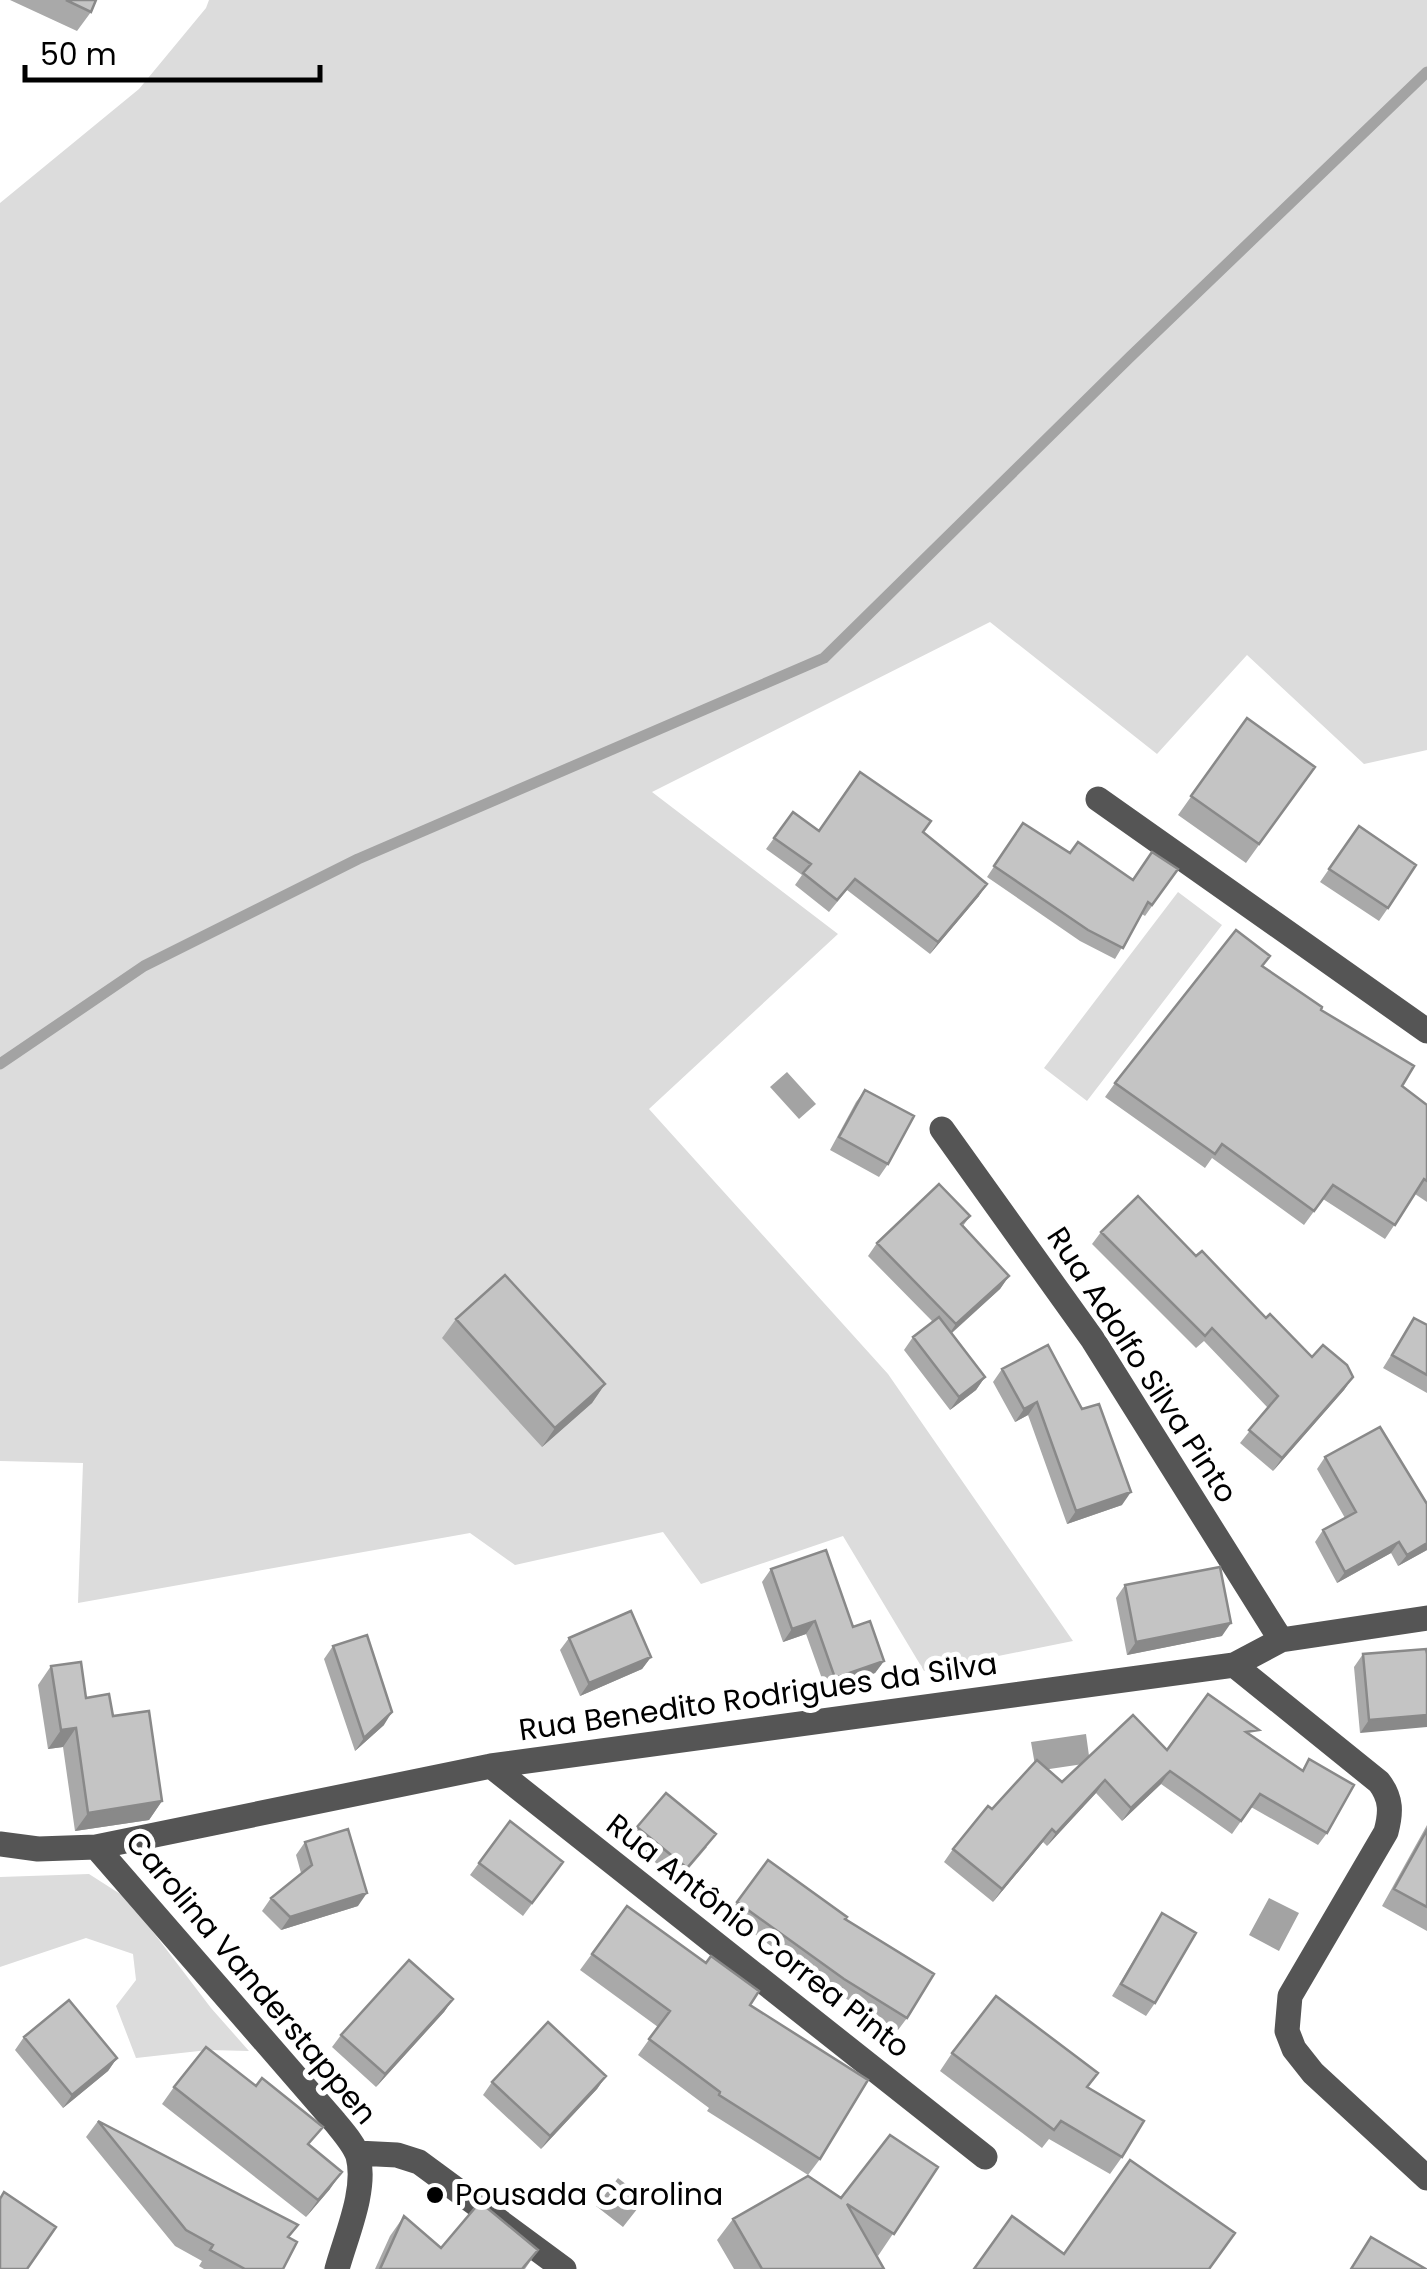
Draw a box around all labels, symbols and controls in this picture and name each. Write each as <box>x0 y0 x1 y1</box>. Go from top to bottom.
scale bar <box>25 20 320 82</box>
text: 50 m <box>40 33 117 76</box>
street label: Rua Adolfo Silva Pinto <box>1037 1218 1248 1511</box>
street label: Rua Benedito Rodrigues da Silva <box>516 1642 1000 1751</box>
street label: Rua Antônio Correa Pinto <box>597 1803 919 2068</box>
street label: Carolina Vanderstappen <box>116 1822 387 2134</box>
place label: Pousada Carolina <box>455 2173 723 2216</box>
marker: Pousada Carolina <box>424 2184 446 2206</box>

